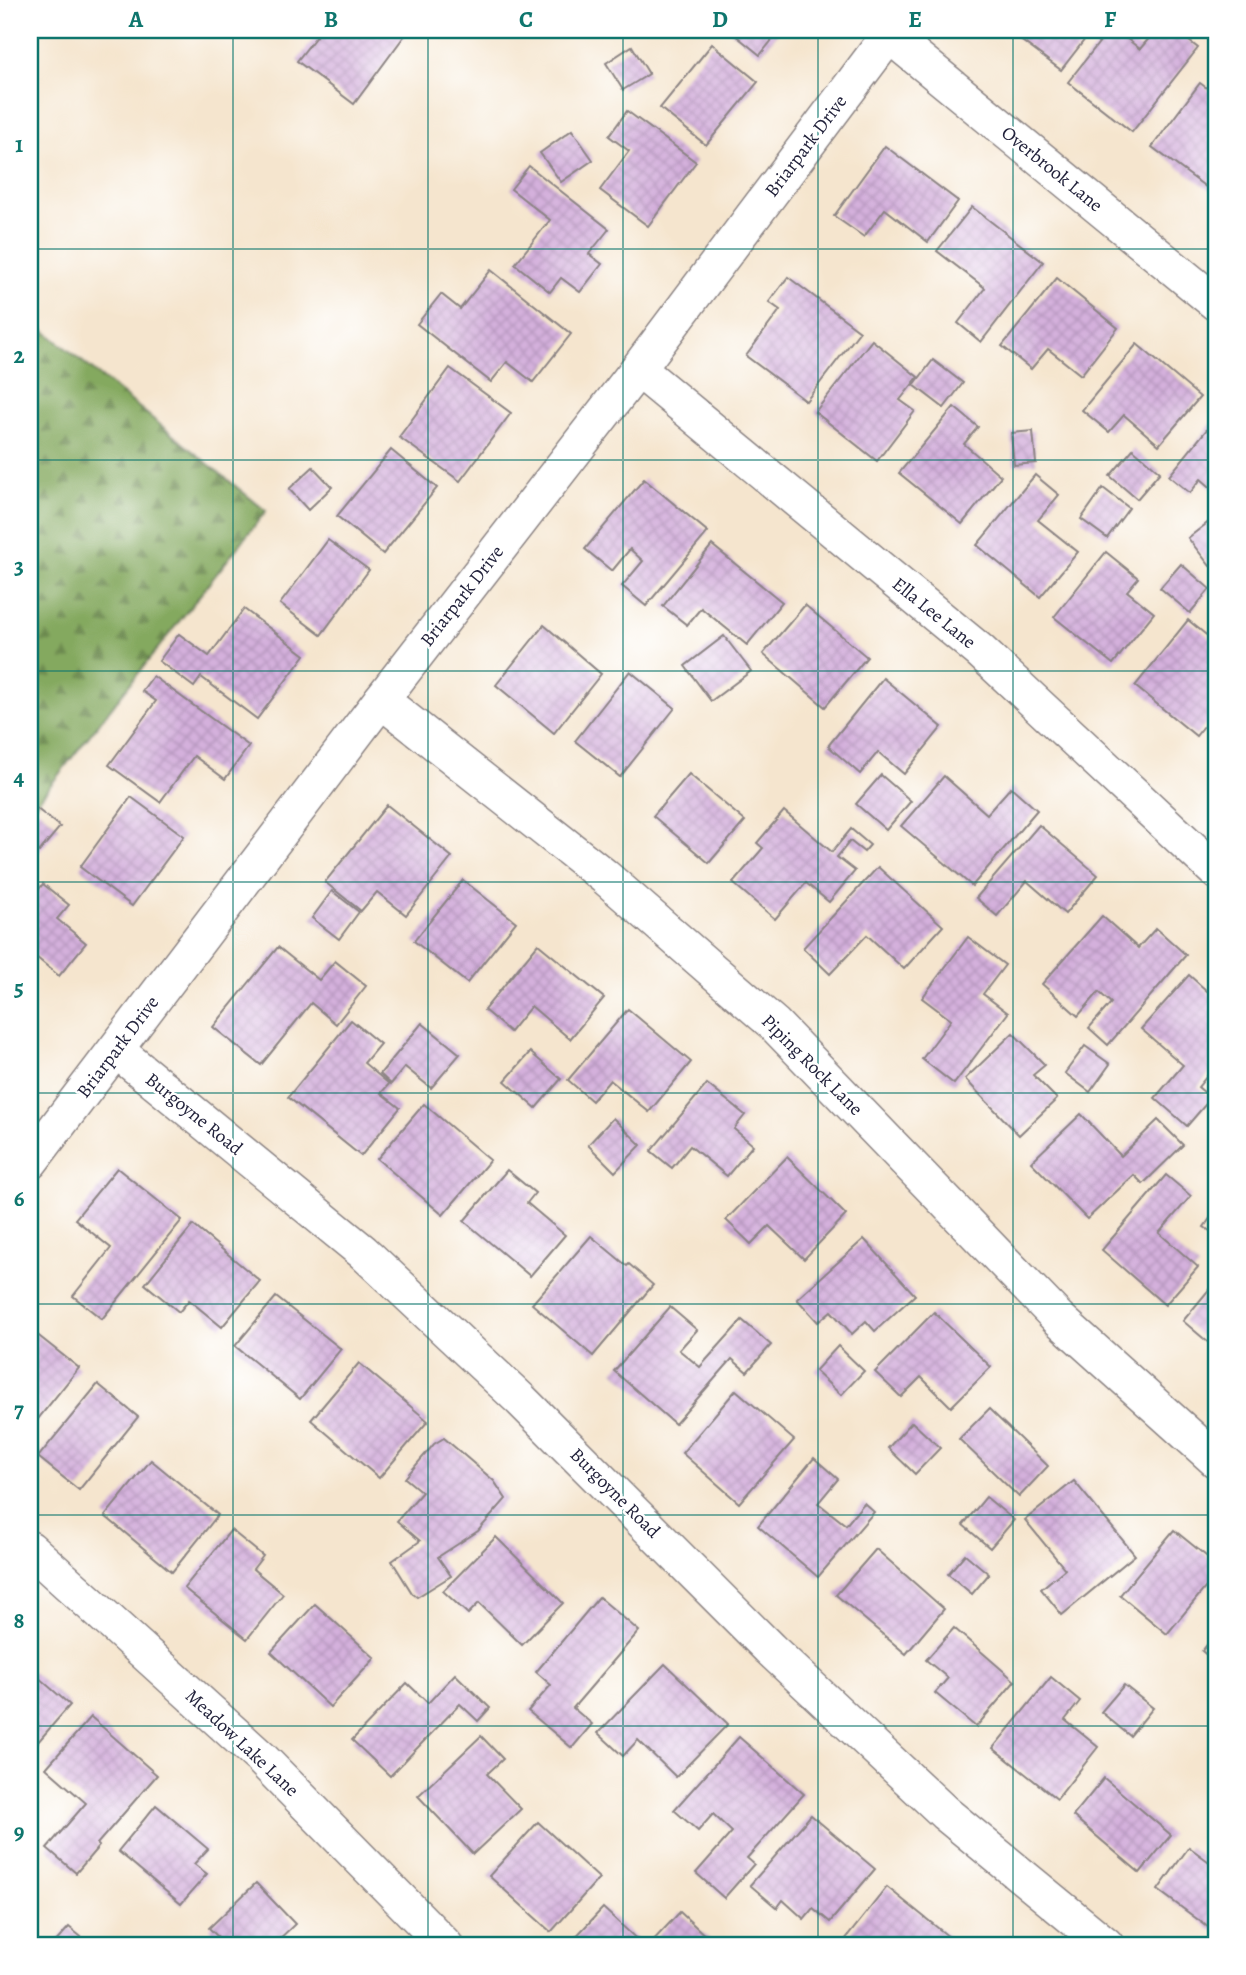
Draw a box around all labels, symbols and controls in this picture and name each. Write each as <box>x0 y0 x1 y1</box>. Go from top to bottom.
text: A <box>128 4 144 35</box>
text: B <box>324 4 338 35</box>
text: C <box>519 4 533 35</box>
text: D <box>712 4 728 35</box>
text: E <box>908 4 922 35</box>
text: F <box>1104 4 1117 35</box>
street label: Briarpark Drive <box>759 89 853 203</box>
street label: Overbrook Lane <box>996 120 1108 218</box>
text: 1 <box>15 129 23 160</box>
text: 2 <box>13 340 25 371</box>
street label: Briarpark Drive <box>414 540 510 652</box>
text: 3 <box>14 551 24 582</box>
street label: Ella Lee Lane <box>887 571 981 655</box>
text: 4 <box>14 762 25 793</box>
text: 5 <box>14 972 24 1003</box>
street label: Briarpark Drive <box>71 990 165 1104</box>
street label: Piping Rock Lane <box>755 1008 869 1122</box>
street label: Burgoyne Road <box>140 1067 249 1162</box>
text: 6 <box>14 1183 25 1214</box>
text: 7 <box>14 1394 24 1425</box>
street label: Burgoyne Road <box>564 1442 667 1545</box>
text: 8 <box>13 1605 25 1636</box>
street label: Meadow Lake Lane <box>179 1683 305 1803</box>
text: 9 <box>14 1816 24 1847</box>

